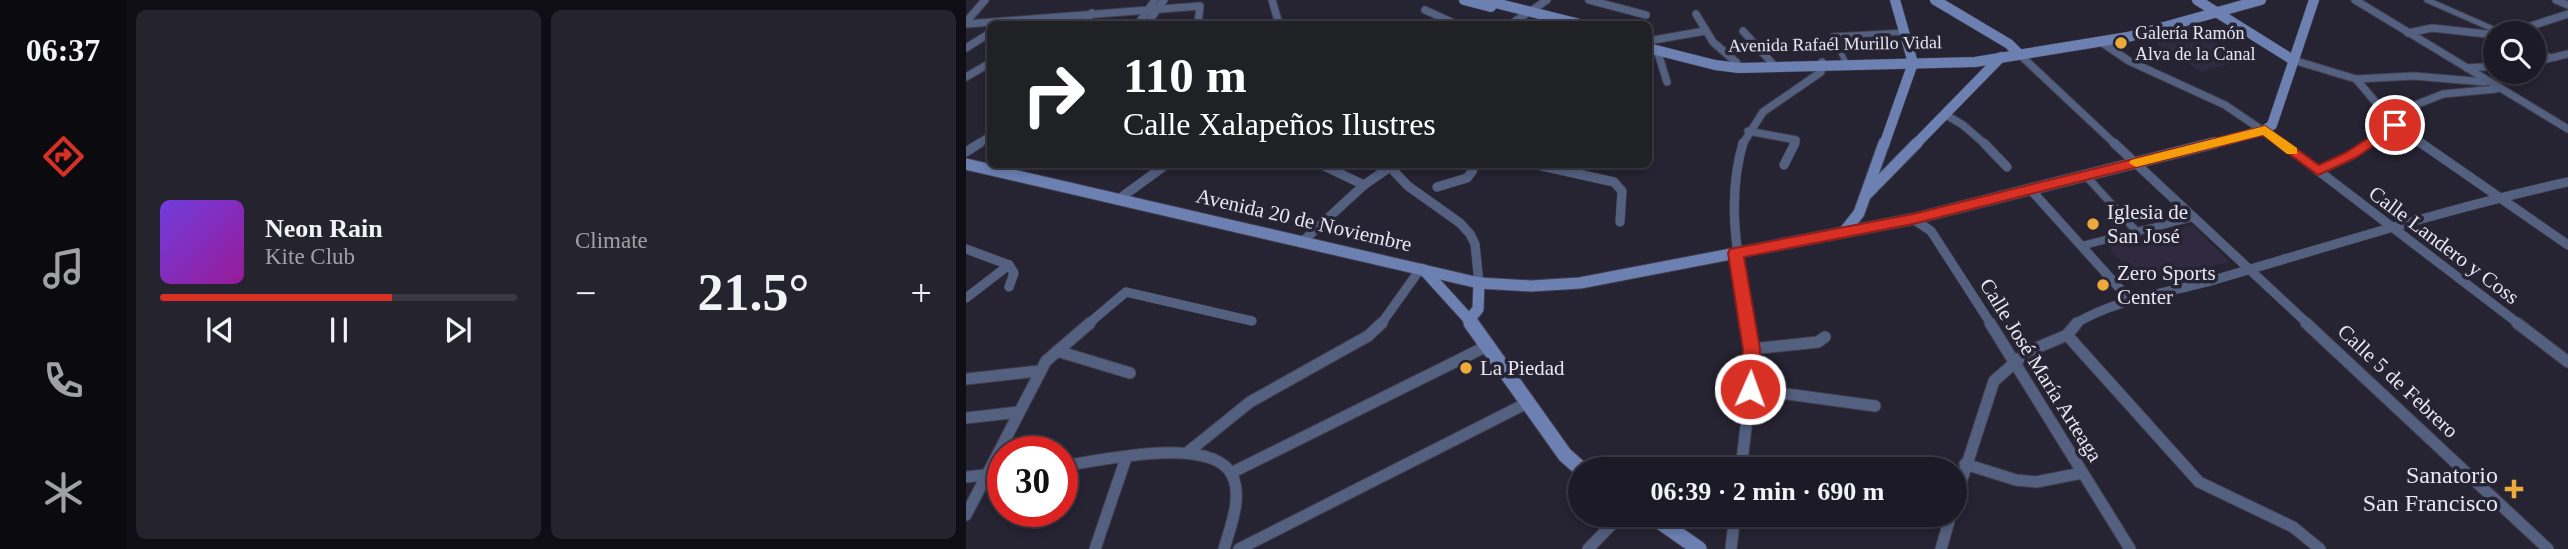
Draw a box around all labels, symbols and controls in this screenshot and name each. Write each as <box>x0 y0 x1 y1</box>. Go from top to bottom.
map controls <box>2483 21 2546 84</box>
button: search <box>2483 21 2546 84</box>
place label: Galería Ramón Alva de la Canal <box>2135 23 2255 64</box>
text: 06:37 <box>26 32 100 68</box>
street label: Avenida Rafaél Murillo Vidal <box>1728 32 1942 56</box>
marker: Galería Ramón Alva de la Canal <box>2113 35 2129 51</box>
text: 110 m <box>1123 48 1247 103</box>
icon: right <box>1008 49 1099 140</box>
pin <box>2365 95 2425 155</box>
text: Calle Xalapeños Ilustres <box>1123 106 1436 142</box>
icon: arrive <box>2376 106 2414 144</box>
icon: directions <box>39 132 88 181</box>
street label: Calle Landero y Coss <box>2364 181 2524 309</box>
street label: Avenida 20 de Noviembre <box>1194 183 1414 257</box>
place label: Iglesia de San José <box>2107 200 2188 248</box>
text: Neon Rain <box>265 214 383 243</box>
marker: Iglesia de San José <box>2085 216 2101 232</box>
text: Climate <box>575 228 648 253</box>
icon: music <box>39 244 88 293</box>
text: Kite Club <box>265 244 355 269</box>
place label: Zero Sports Center <box>2117 261 2216 309</box>
text: 21.5° <box>698 264 809 321</box>
text: − <box>575 272 596 314</box>
text: + <box>911 272 932 314</box>
street label: Calle José María Arteaga <box>1975 274 2108 467</box>
marker: Zero Sports Center <box>2095 277 2111 293</box>
icon: previous <box>201 311 239 349</box>
icon: pause <box>320 311 358 349</box>
icon: next <box>439 311 477 349</box>
street label: Calle 5 de Febrero <box>2333 319 2463 443</box>
position arrow <box>1713 352 1787 426</box>
icon: phone <box>39 356 88 405</box>
place label: La Piedad <box>1480 356 1565 380</box>
marker: La Piedad <box>1458 360 1474 376</box>
speed limit sign: 30 <box>987 436 1078 527</box>
place label: Sanatorio San Francisco <box>2363 462 2498 516</box>
icon: climate <box>39 468 88 517</box>
text: 06:39 · 2 min · 690 m <box>1651 477 1885 506</box>
marker: Sanatorio San Francisco <box>2504 479 2524 499</box>

